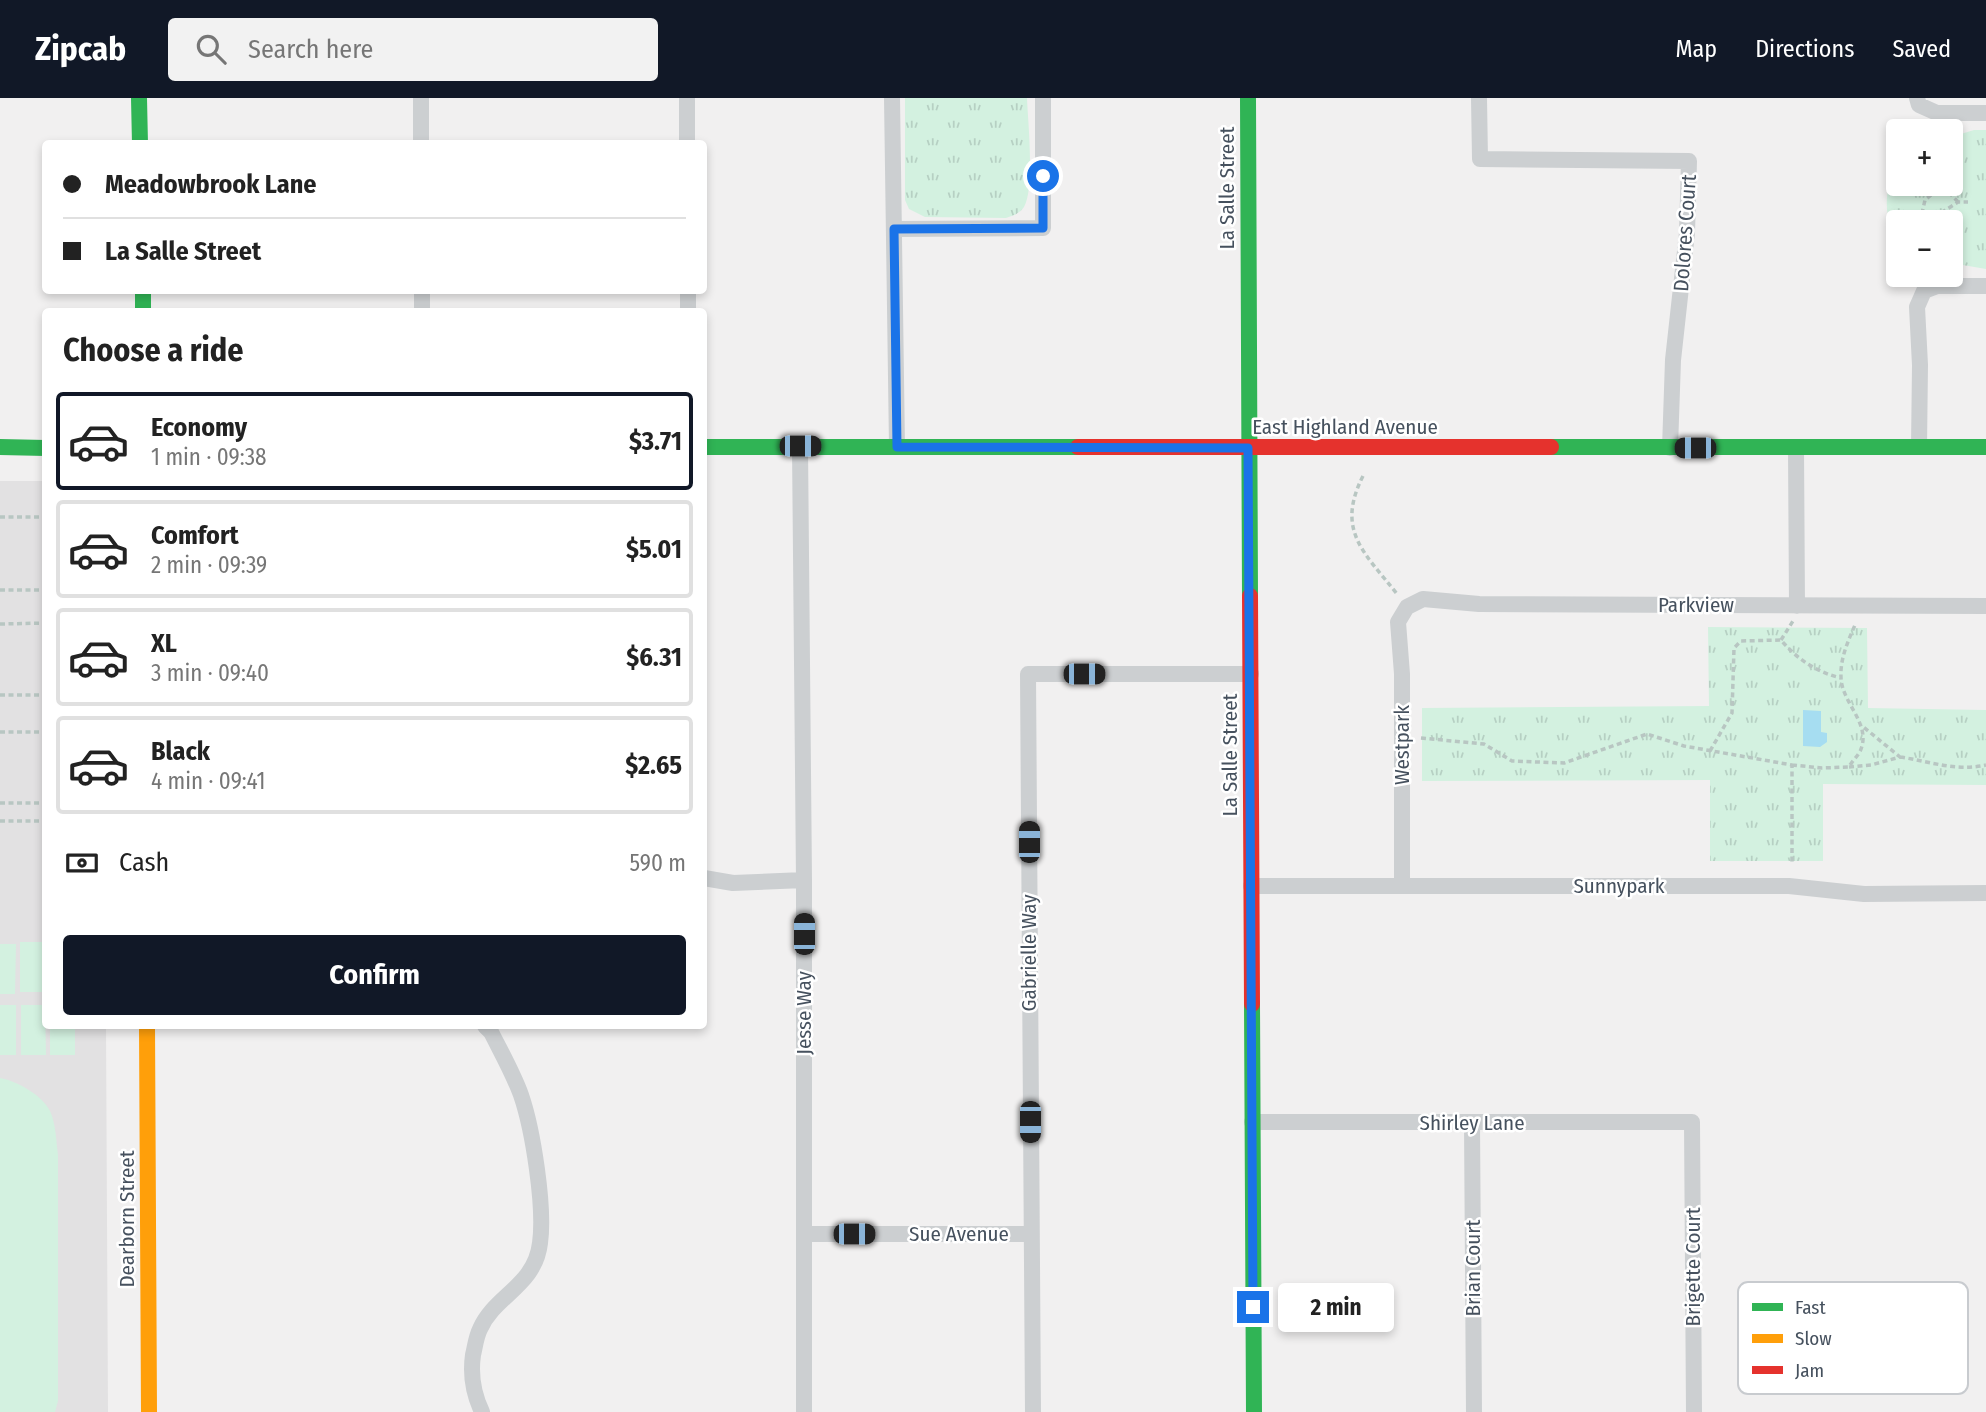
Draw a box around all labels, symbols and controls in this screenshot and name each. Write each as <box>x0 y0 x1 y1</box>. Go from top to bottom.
search box <box>168 18 658 81</box>
text: Zipcab <box>35 29 126 69</box>
icon: search <box>192 30 230 68</box>
text: Search here <box>248 34 373 65</box>
text: Map <box>1676 35 1717 63</box>
text: Directions <box>1755 35 1854 63</box>
text: Saved <box>1892 35 1951 63</box>
map controls <box>1886 119 1963 287</box>
button: + <box>1886 119 1963 196</box>
street label: La Salle Street <box>1214 126 1240 249</box>
route start <box>1027 160 1059 192</box>
text: Meadowbrook Lane <box>105 169 317 200</box>
street label: Dolores Court <box>1668 173 1702 292</box>
button: − <box>1886 210 1963 287</box>
text: La Salle Street <box>105 236 261 267</box>
text: Choose a ride <box>63 331 244 369</box>
icon: car <box>67 410 130 473</box>
text: Economy <box>151 412 247 443</box>
street label: East Highland Avenue <box>1252 414 1438 440</box>
text: $3.71 <box>629 426 682 457</box>
car <box>780 436 822 457</box>
car <box>1675 438 1717 459</box>
text: 1 min · 09:38 <box>151 443 267 471</box>
icon: car <box>67 518 130 581</box>
text: Comfort <box>151 520 239 551</box>
text: $5.01 <box>626 534 682 565</box>
text: 2 min · 09:39 <box>151 551 267 579</box>
street label: Parkview <box>1658 592 1734 618</box>
icon: car <box>67 626 130 689</box>
text: XL <box>151 628 177 659</box>
text: $6.31 <box>626 642 682 673</box>
text: 3 min · 09:40 <box>151 659 269 687</box>
car <box>1064 664 1106 685</box>
street label: La Salle Street <box>1217 693 1243 816</box>
street label: Westpark <box>1389 705 1415 785</box>
icon: car <box>67 734 130 797</box>
text: Black <box>151 736 210 767</box>
text: $2.65 <box>625 750 682 781</box>
text: 4 min · 09:41 <box>151 767 265 795</box>
car <box>1019 821 1040 863</box>
icon: cash <box>63 844 101 882</box>
text: Cash <box>119 847 169 878</box>
text: 590 m <box>630 849 686 877</box>
street label: Sunnypark <box>1573 873 1665 899</box>
street label: Gabrielle Way <box>1016 894 1042 1012</box>
car <box>794 913 815 955</box>
button: Confirm <box>63 935 686 1015</box>
street label: Jesse Way <box>791 971 817 1055</box>
car <box>1020 1101 1041 1143</box>
street label: Shirley Lane <box>1419 1110 1525 1136</box>
street label: Dearborn Street <box>114 1150 140 1288</box>
street label: Brigette Court <box>1680 1207 1706 1327</box>
street label: Brian Court <box>1460 1219 1486 1316</box>
street label: Sue Avenue <box>909 1221 1009 1247</box>
car <box>834 1224 876 1245</box>
callout: 2 min <box>1278 1282 1393 1332</box>
legend <box>1738 1282 1968 1394</box>
route end <box>1237 1291 1269 1323</box>
text: 2 min <box>1311 1293 1362 1321</box>
text: Fast <box>1795 1296 1826 1319</box>
text: Slow <box>1795 1327 1832 1350</box>
text: Jam <box>1795 1359 1824 1382</box>

